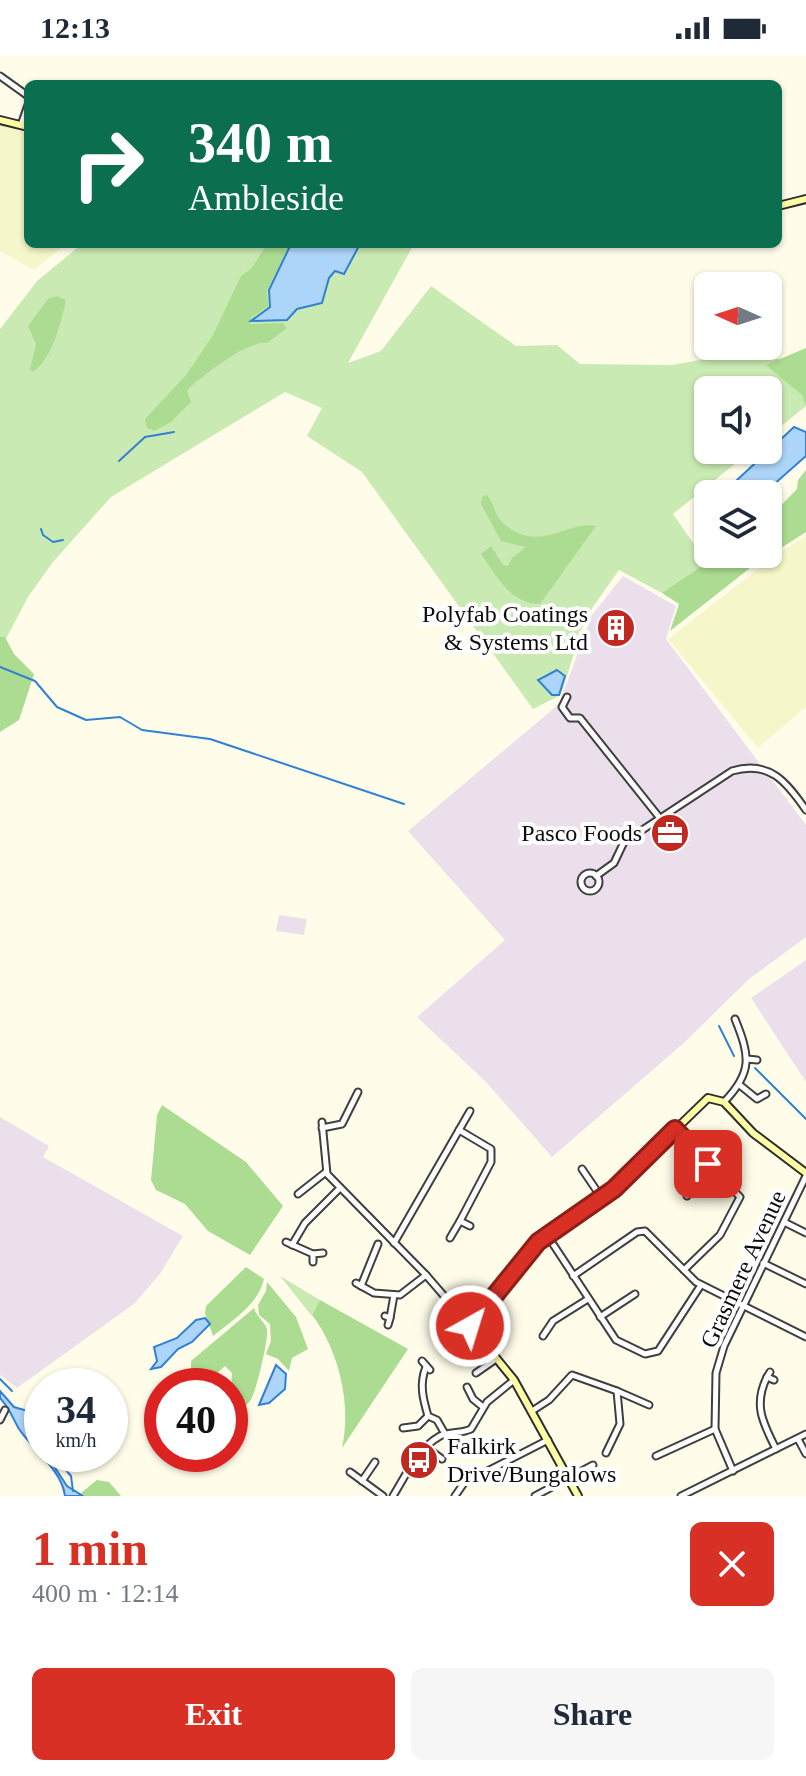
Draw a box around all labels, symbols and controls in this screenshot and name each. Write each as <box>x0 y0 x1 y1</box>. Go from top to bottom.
text: 12:13 <box>40 11 110 44</box>
icon: right <box>56 112 160 216</box>
text: 340 m <box>188 112 333 174</box>
text: Ambleside <box>188 178 344 218</box>
north arrow <box>694 272 782 360</box>
map controls <box>694 272 782 568</box>
button: sound <box>694 376 782 464</box>
button: layers <box>694 480 782 568</box>
place label: Polyfab Coatings & Systems Ltd <box>422 601 588 655</box>
building icon: Polyfab Coatings & Systems Ltd <box>595 607 637 649</box>
office icon: Pasco Foods <box>649 812 691 854</box>
place label: Pasco Foods <box>521 820 642 846</box>
pin <box>674 1130 742 1198</box>
icon: arrive <box>686 1142 730 1186</box>
street label: Grasmere Avenue <box>695 1186 791 1352</box>
position arrow <box>428 1284 512 1368</box>
speed limit sign: 40 <box>144 1368 248 1472</box>
text: 34 <box>56 1387 96 1432</box>
text: km/h <box>55 1429 97 1451</box>
place label: Falkirk Drive/Bungalows <box>447 1433 616 1487</box>
bus stop icon: Falkirk Drive/Bungalows <box>398 1439 440 1481</box>
text: 1 min <box>32 1522 148 1575</box>
button: close <box>690 1522 774 1606</box>
text: 400 m · 12:14 <box>32 1579 179 1608</box>
button: Exit <box>32 1668 395 1760</box>
button: Share <box>411 1668 774 1760</box>

